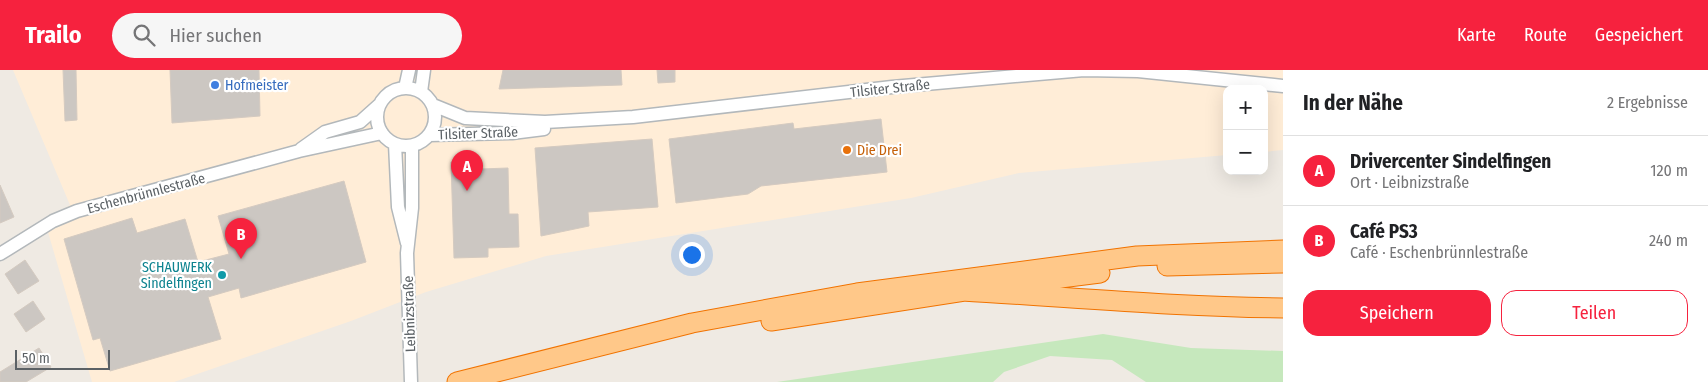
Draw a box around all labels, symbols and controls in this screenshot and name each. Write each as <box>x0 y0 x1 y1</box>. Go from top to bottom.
search box <box>112 13 462 58</box>
text: Trailo <box>25 21 82 49</box>
icon: search <box>130 21 158 49</box>
text: Hier suchen <box>170 24 262 47</box>
text: Karte <box>1457 24 1496 46</box>
text: Route <box>1524 24 1567 46</box>
text: Gespeichert <box>1595 24 1683 46</box>
street label: Tilsiter Straße <box>849 76 931 101</box>
place label: Hofmeister <box>225 77 289 94</box>
marker: Hofmeister <box>209 79 221 91</box>
map controls <box>1223 85 1268 175</box>
button: + <box>1223 85 1268 130</box>
text: In der Nähe <box>1303 90 1403 116</box>
text: 2 Ergebnisse <box>1607 93 1688 112</box>
street label: Tilsiter Straße <box>438 124 518 143</box>
button: − <box>1223 130 1268 175</box>
place label: Die Drei <box>857 142 902 159</box>
marker: Die Drei <box>841 144 853 156</box>
pin: A <box>451 150 483 191</box>
text: Drivercenter Sindelfingen <box>1350 150 1551 173</box>
text: A <box>1315 161 1323 180</box>
text: 120 m <box>1650 161 1688 180</box>
street label: Eschenbrünnlestraße <box>85 170 207 217</box>
text: Ort · Leibnizstraße <box>1350 173 1469 192</box>
pin: B <box>225 218 257 259</box>
text: Café PS3 <box>1350 220 1418 243</box>
text: B <box>1315 231 1323 250</box>
text: 240 m <box>1649 231 1688 250</box>
your location <box>679 242 705 268</box>
text: Café · Eschenbrünnlestraße <box>1350 243 1528 262</box>
place label: SCHAUWERK Sindelfingen <box>141 259 213 292</box>
marker: SCHAUWERK Sindelfingen <box>216 269 228 281</box>
street label: Leibnizstraße <box>400 275 419 352</box>
button: Speichern <box>1303 290 1491 336</box>
button: Teilen <box>1501 290 1688 336</box>
scale bar <box>15 347 110 370</box>
text: 50 m <box>22 350 50 367</box>

